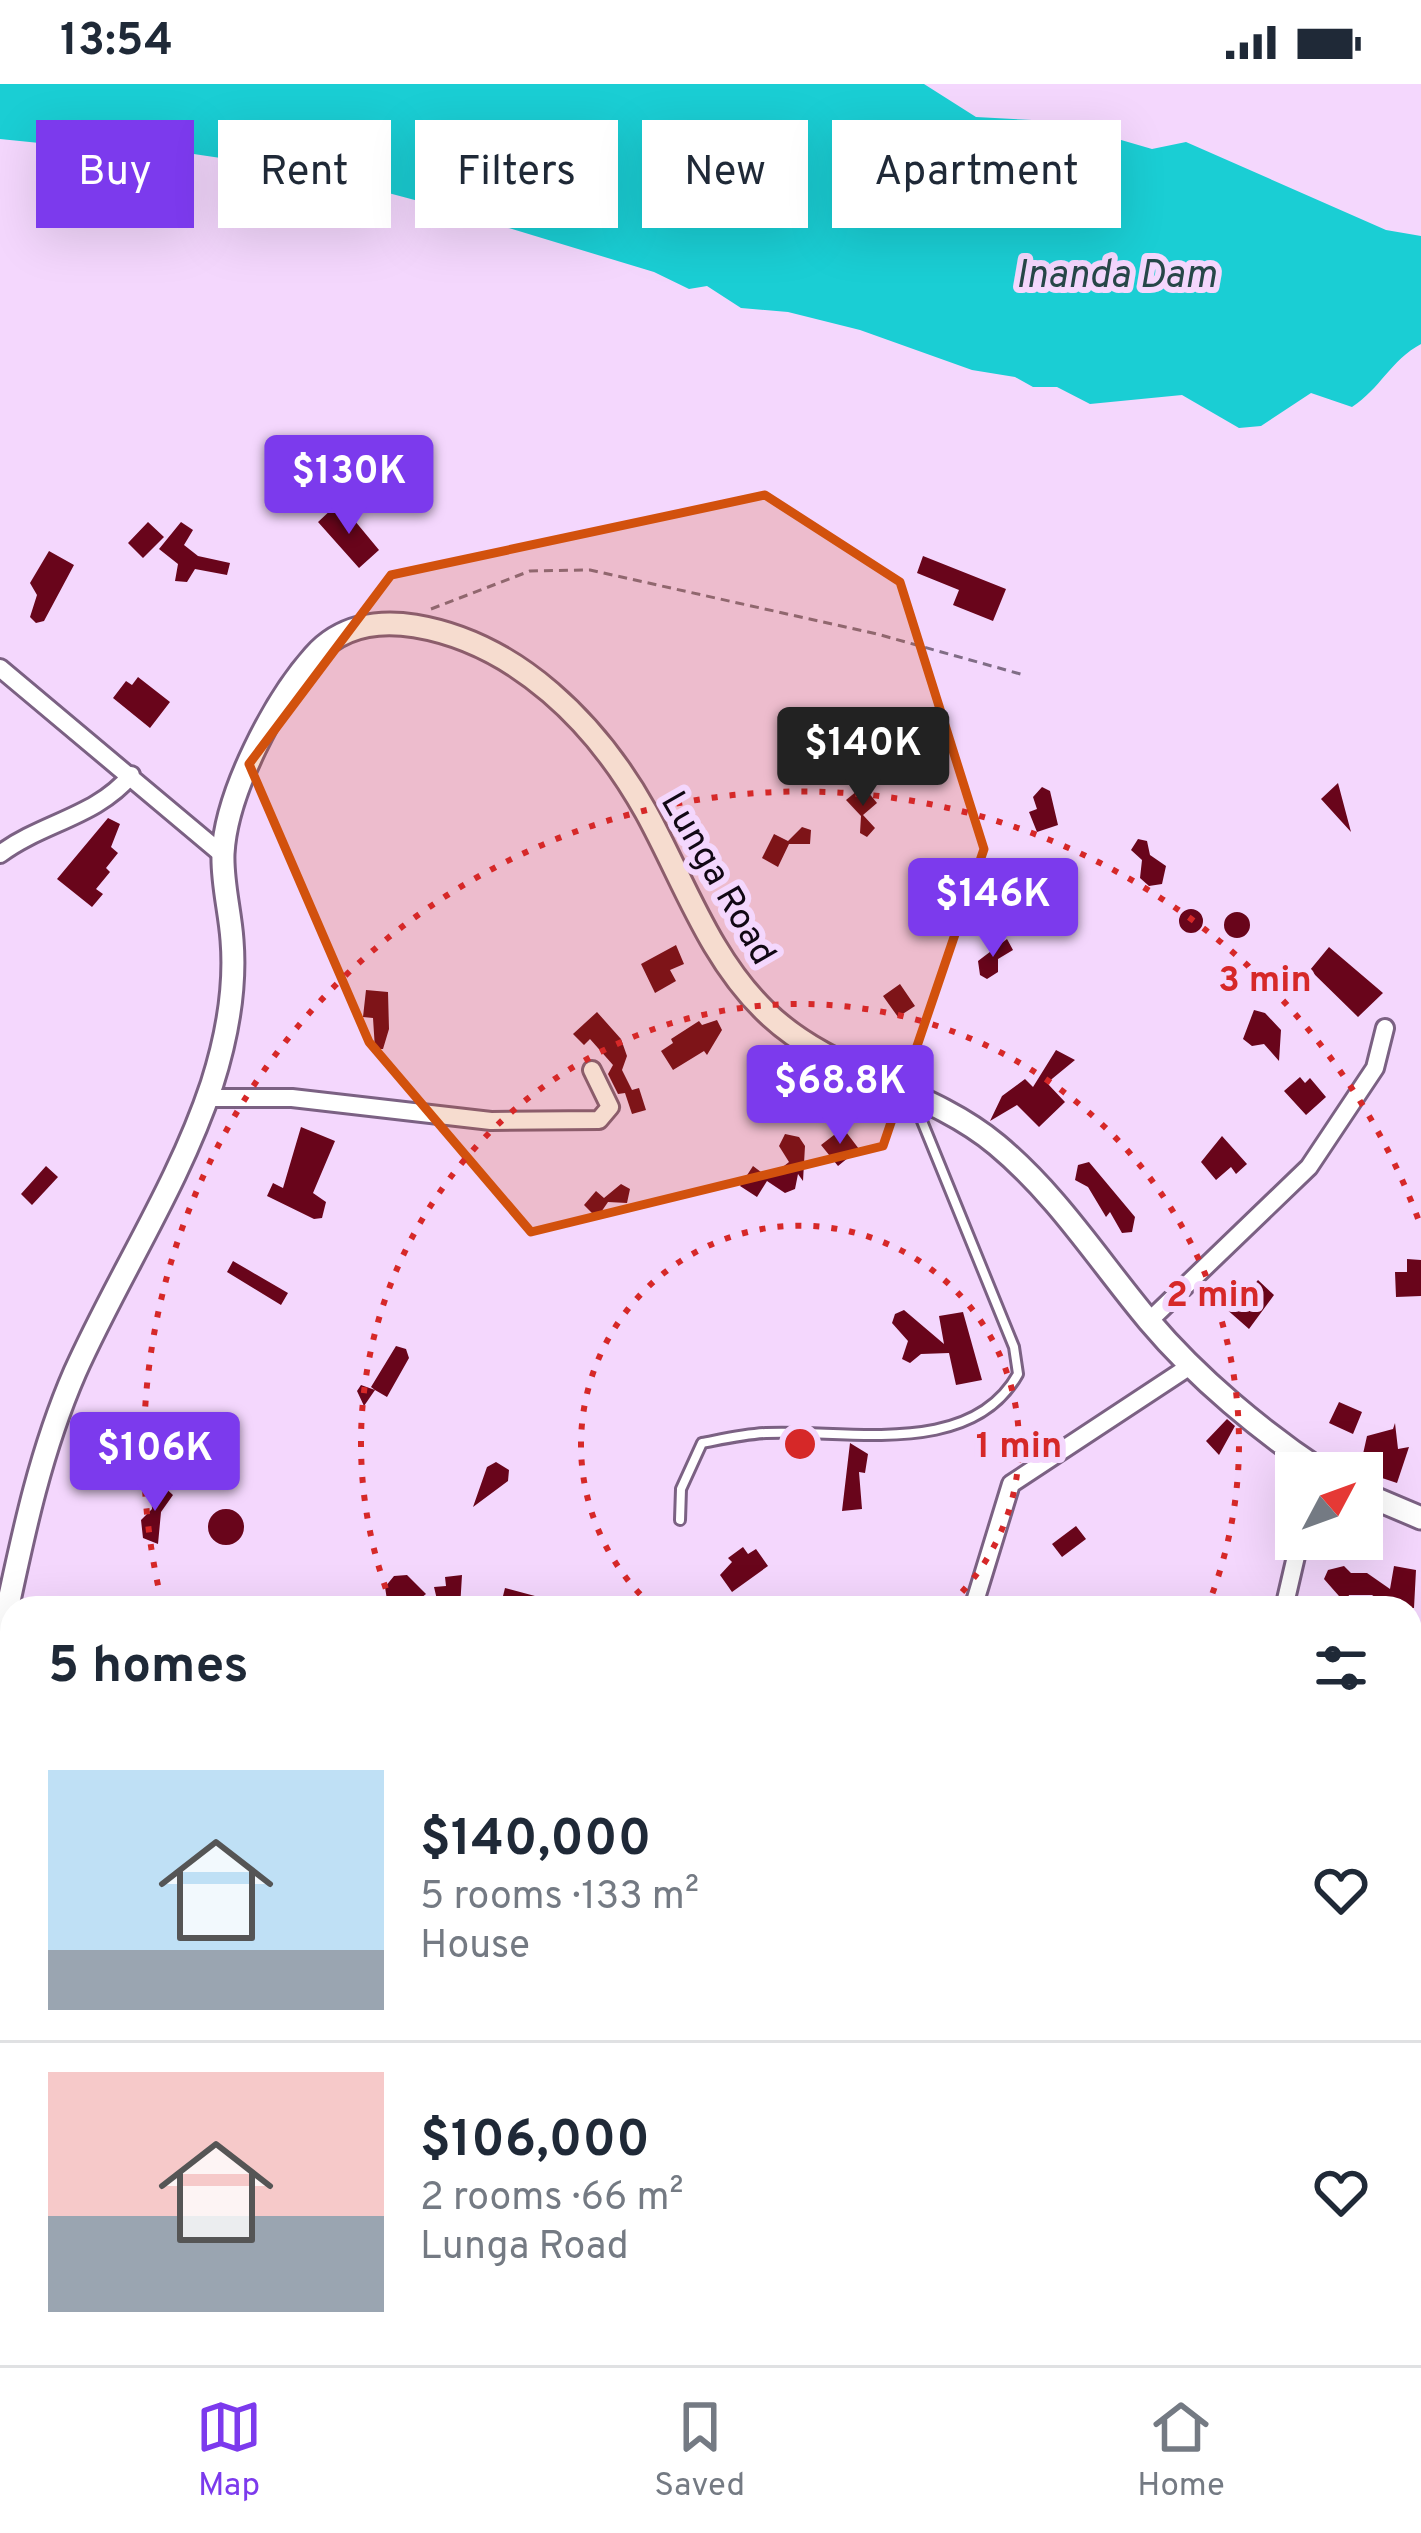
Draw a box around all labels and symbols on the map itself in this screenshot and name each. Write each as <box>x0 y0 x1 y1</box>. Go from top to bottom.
water label: Inanda Dam <box>1016 253 1217 302</box>
pin: $130K <box>265 435 433 537</box>
pin: $140K <box>779 707 947 809</box>
street label: Lunga Road <box>648 784 785 974</box>
pin: $146K <box>909 858 1077 960</box>
text: 3 min <box>1218 959 1312 1005</box>
pin: $68.8K <box>742 1045 938 1147</box>
text: 2 min <box>1166 1274 1260 1320</box>
pin: $106K <box>71 1412 239 1514</box>
centre of rings <box>779 1423 821 1465</box>
text: 1 min <box>976 1425 1062 1471</box>
north arrow <box>1275 1452 1383 1560</box>

